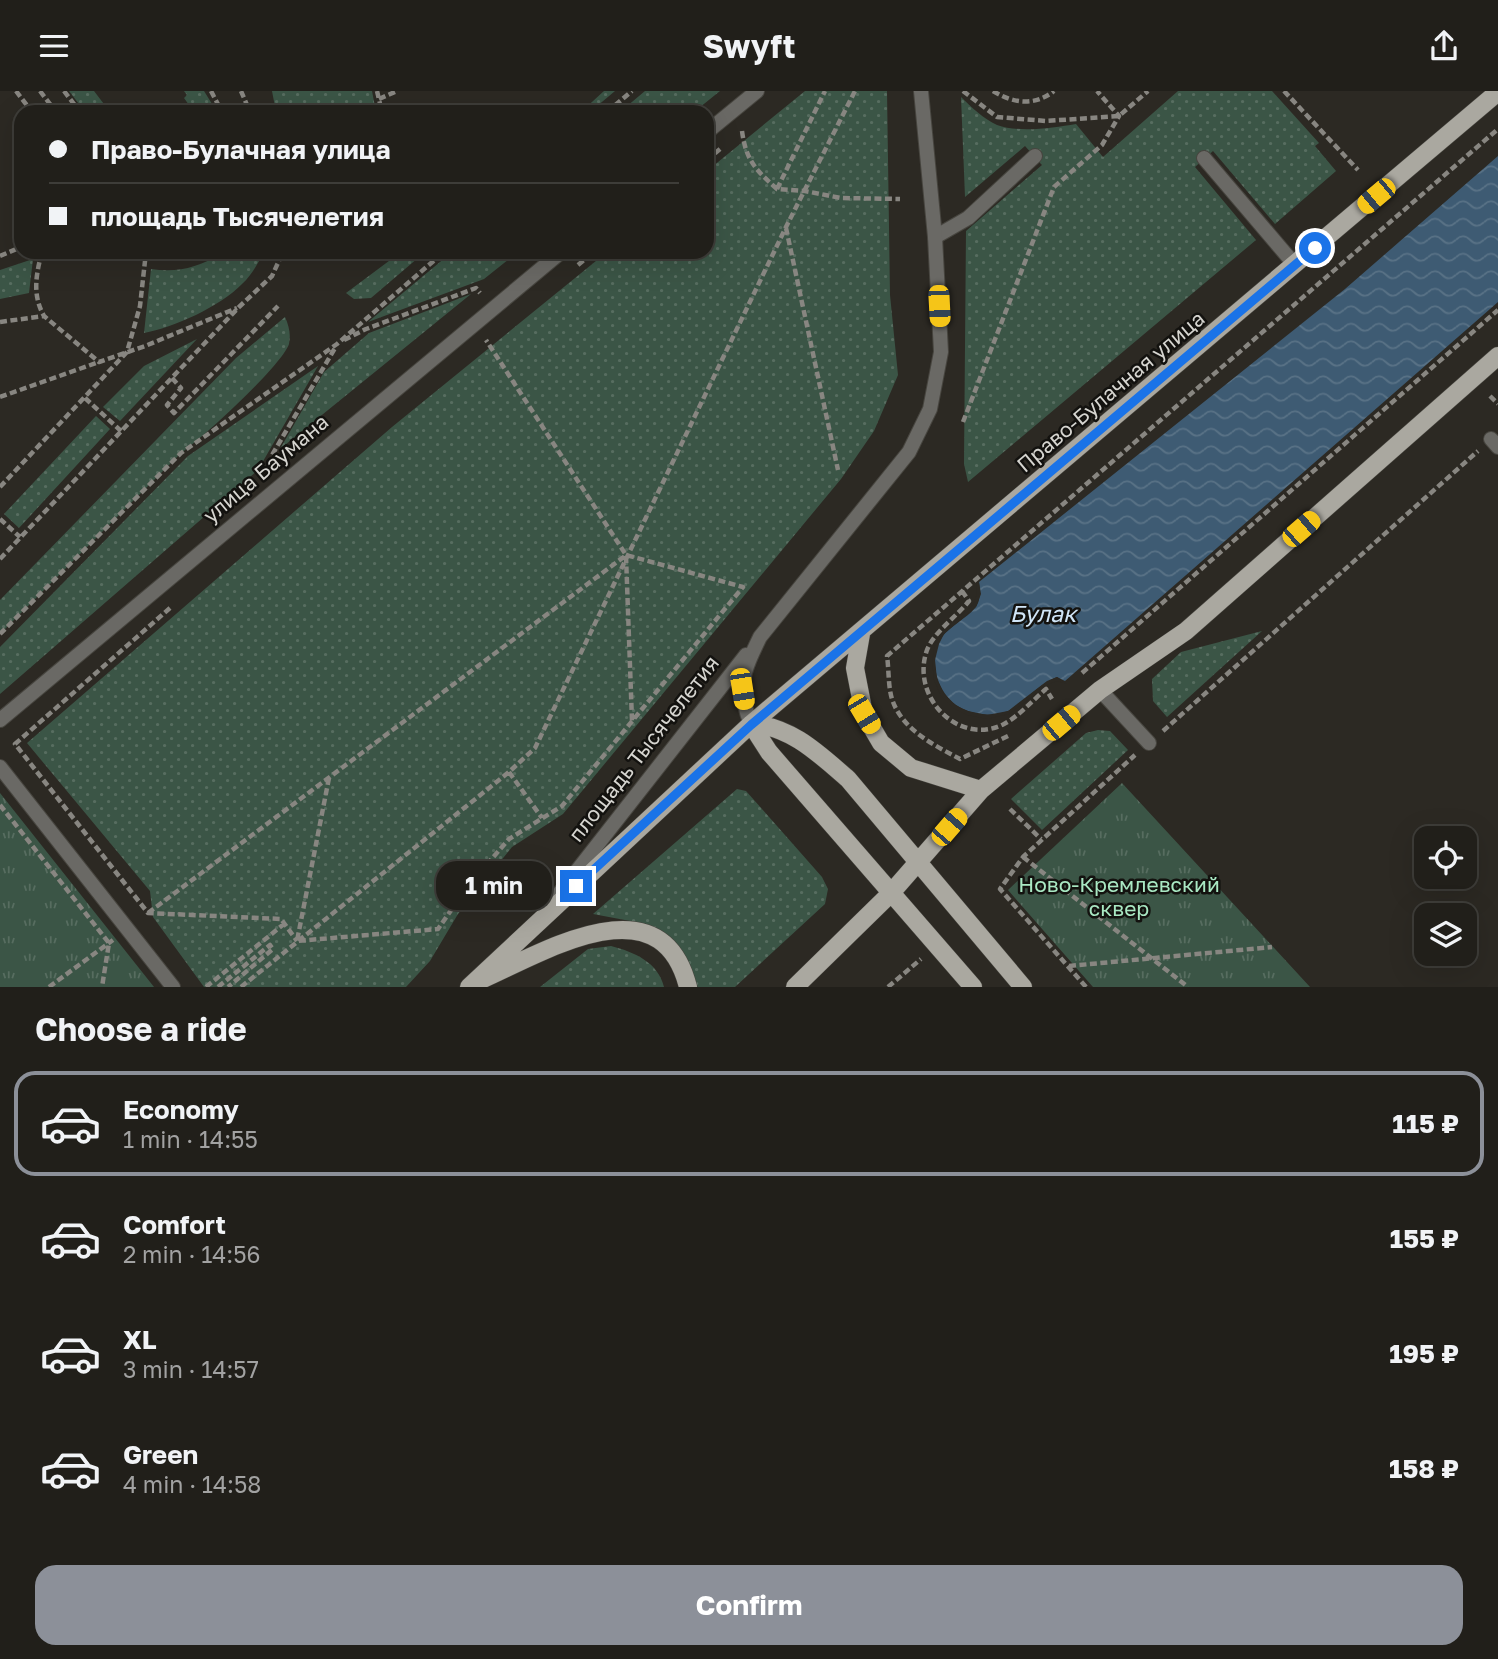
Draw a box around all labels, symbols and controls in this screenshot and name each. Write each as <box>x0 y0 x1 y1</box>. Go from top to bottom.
icon: menu <box>35 27 73 65</box>
text: Swyft <box>703 27 795 65</box>
icon: share <box>1425 27 1463 65</box>
text: Право-Булачная улица <box>91 134 391 165</box>
car <box>1354 174 1399 218</box>
text: площадь Тысячелетия <box>91 201 384 232</box>
route start <box>1299 232 1331 264</box>
car <box>928 284 951 328</box>
street label: Право-Булачная улица <box>1011 305 1209 477</box>
street label: улица Баумана <box>197 408 333 528</box>
car <box>1279 507 1324 551</box>
water label: Булак <box>1010 599 1079 627</box>
street label: площадь Тысячелетия <box>562 650 724 847</box>
car <box>729 667 756 711</box>
car <box>845 691 884 737</box>
car <box>1039 701 1084 745</box>
car <box>928 804 971 850</box>
map controls <box>1414 826 1477 966</box>
button: locate <box>1414 826 1477 889</box>
callout: 1 min <box>436 861 552 911</box>
route end <box>560 870 592 902</box>
text: 1 min <box>465 871 523 899</box>
park label: Ново-Кремлевский сквер <box>1018 871 1220 921</box>
button: layers <box>1414 903 1477 966</box>
text: Choose a ride <box>35 1010 247 1048</box>
icon: car <box>39 1092 102 1155</box>
text: Economy <box>123 1094 239 1125</box>
text: 115 ₽ <box>1392 1108 1459 1139</box>
text: 1 min · 14:55 <box>123 1125 258 1153</box>
icon: car <box>39 1207 102 1270</box>
text: Comfort <box>123 1209 226 1240</box>
text: 155 ₽ <box>1390 1223 1459 1254</box>
text: 2 min · 14:56 <box>123 1240 261 1268</box>
icon: car <box>39 1322 102 1385</box>
text: XL <box>123 1324 157 1355</box>
text: 195 ₽ <box>1389 1338 1459 1369</box>
text: 3 min · 14:57 <box>123 1355 259 1383</box>
icon: car <box>39 1437 102 1500</box>
text: Green <box>123 1439 198 1470</box>
text: 158 ₽ <box>1389 1453 1459 1484</box>
text: 4 min · 14:58 <box>123 1470 261 1498</box>
button: Confirm <box>35 1565 1463 1645</box>

